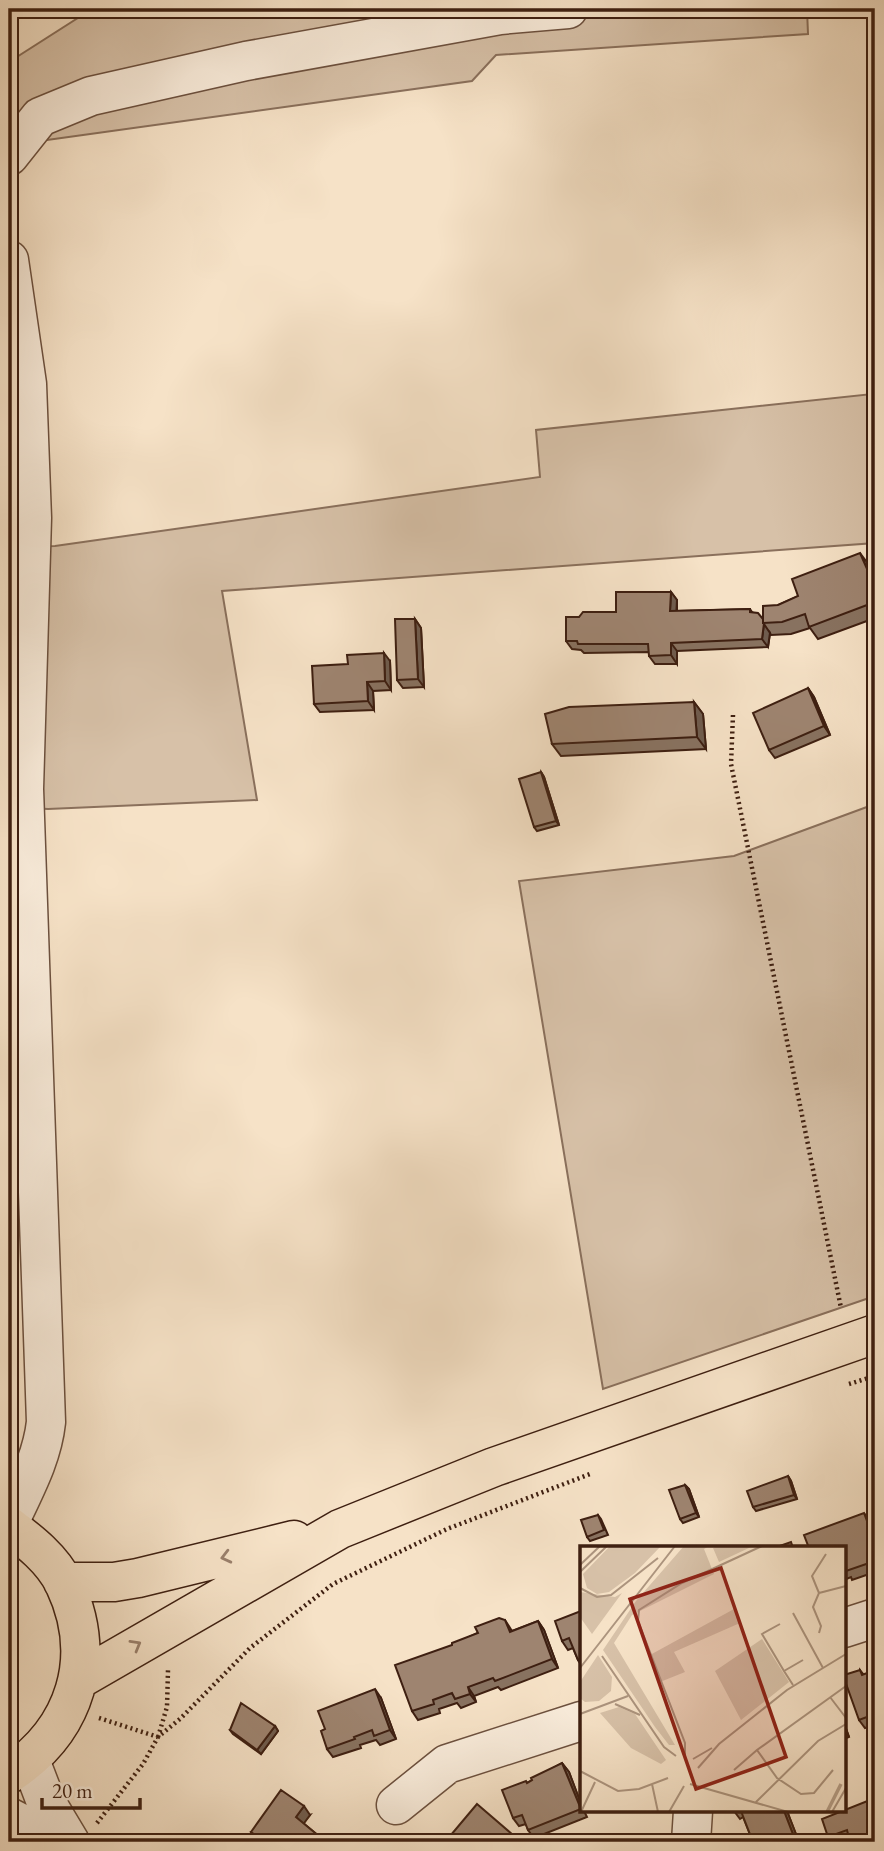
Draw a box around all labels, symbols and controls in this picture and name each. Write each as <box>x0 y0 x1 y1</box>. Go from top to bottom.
inset map <box>580 1546 846 1812</box>
one-way arrow <box>220 1548 232 1563</box>
one-way arrow <box>129 1640 142 1653</box>
scale bar <box>42 1767 140 1811</box>
text: 20 m <box>52 1777 93 1804</box>

